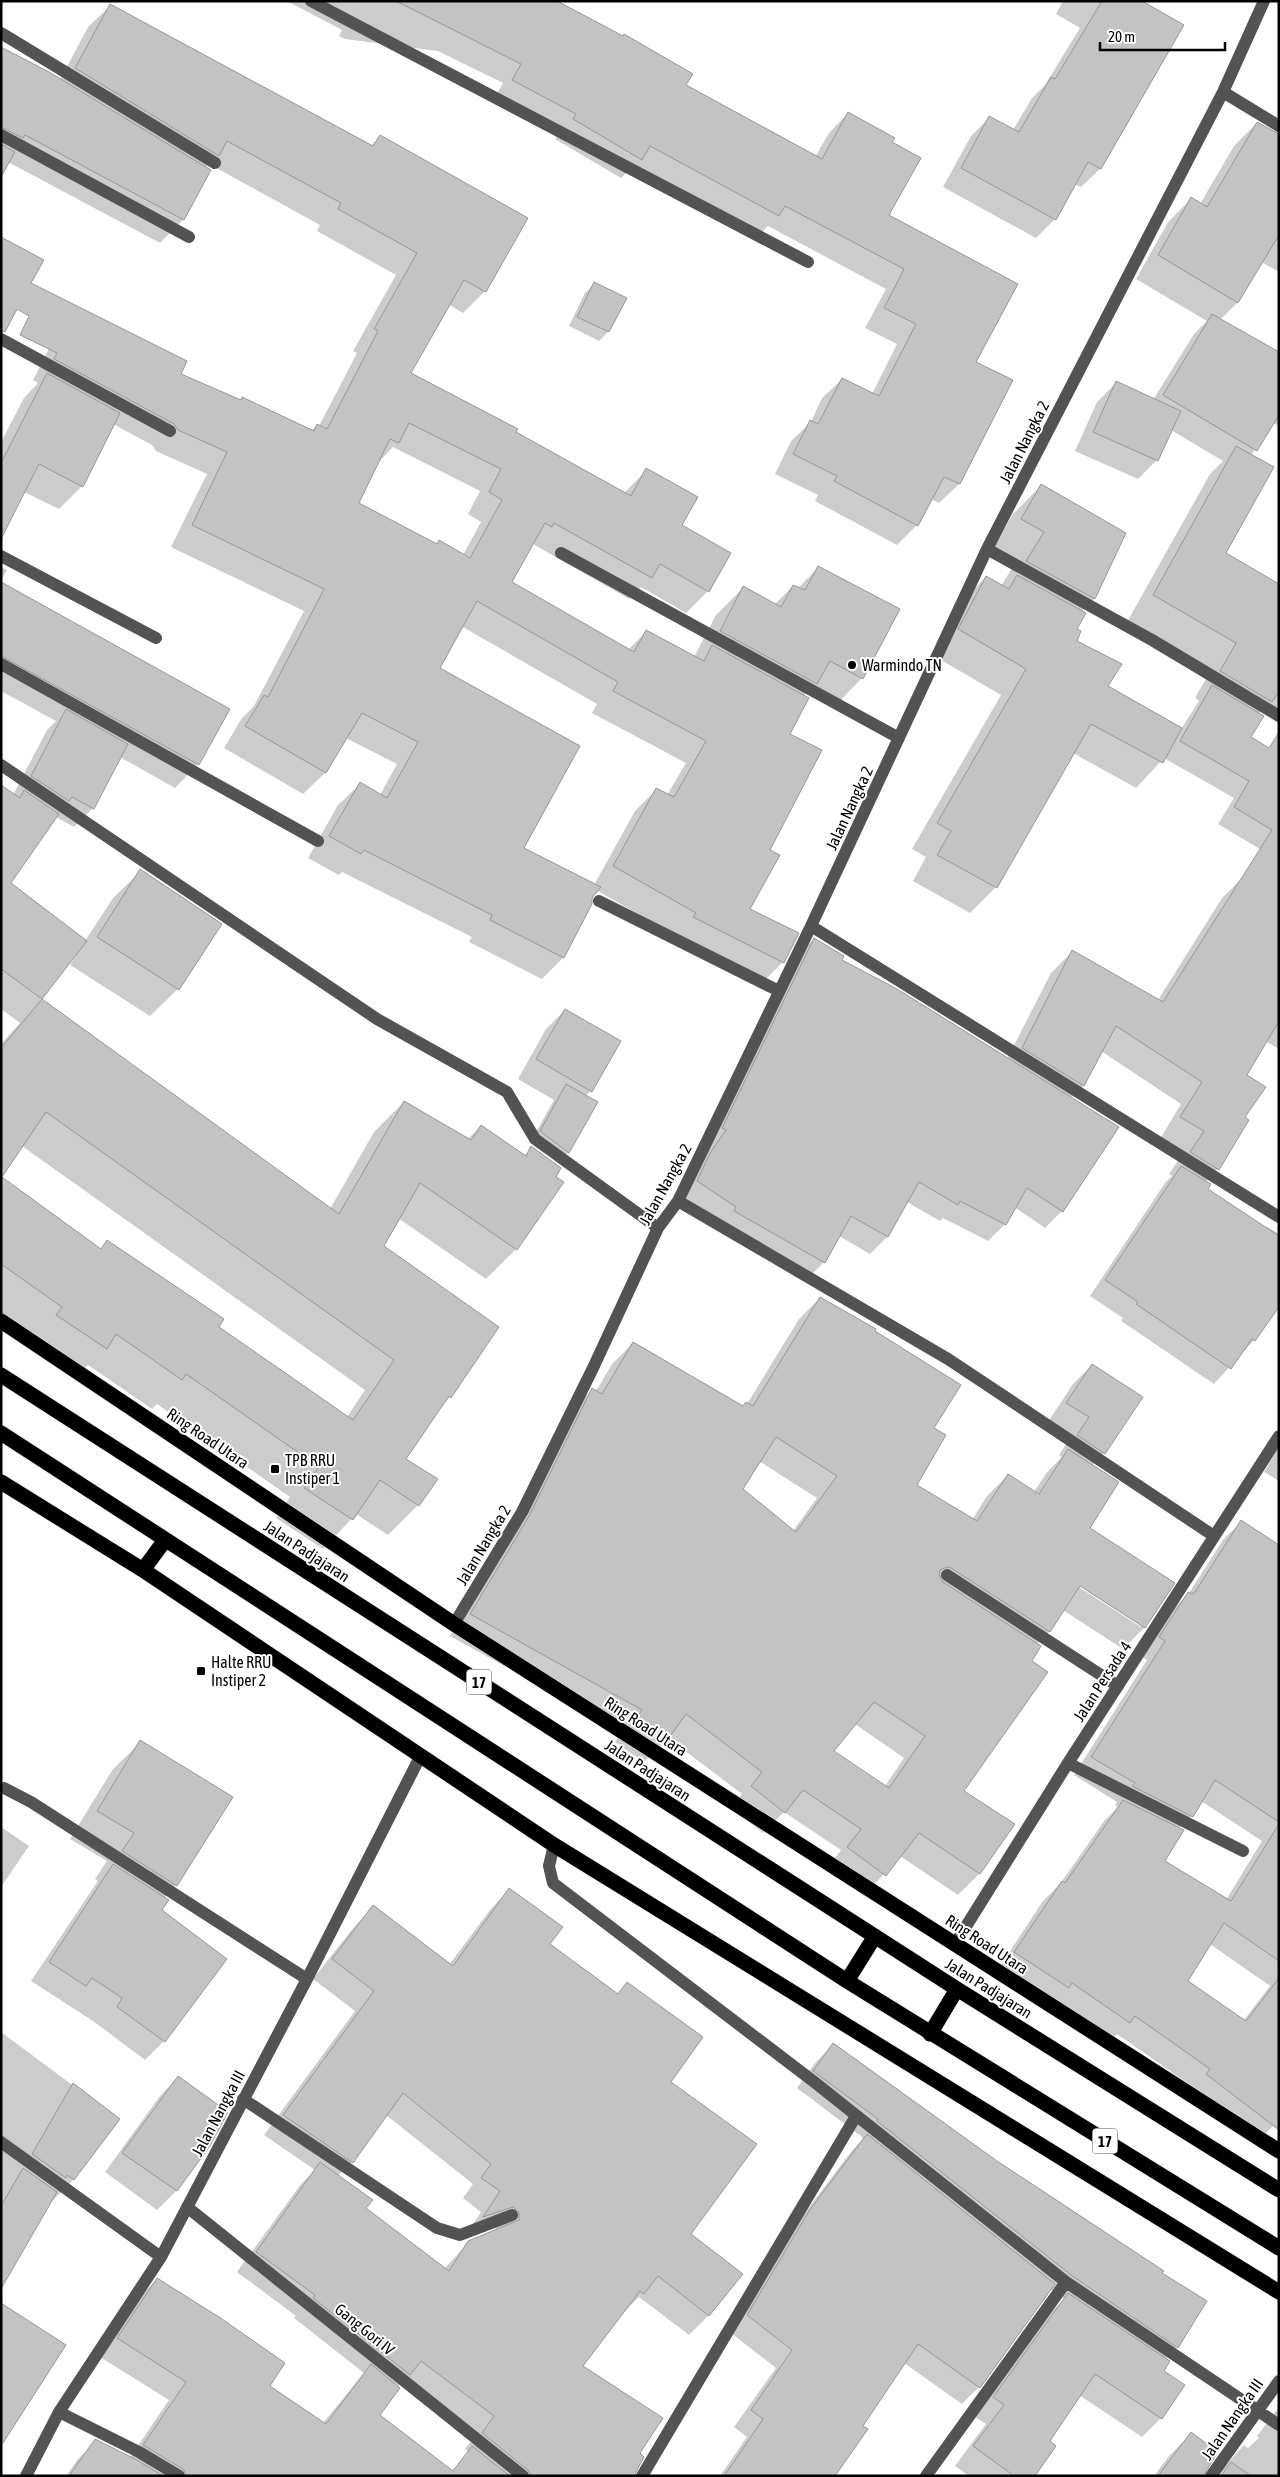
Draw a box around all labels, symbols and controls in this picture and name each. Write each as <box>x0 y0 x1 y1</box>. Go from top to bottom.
scale bar <box>1100 20 1225 52</box>
text: 20 m <box>1108 28 1135 45</box>
street label: Jalan Nangka 2 <box>996 398 1053 487</box>
place label: Warmindo TN <box>862 656 942 674</box>
marker: Warmindo TN <box>846 659 858 671</box>
street label: Jalan Nangka 2 <box>822 763 877 853</box>
street label: Jalan Nangka 2 <box>635 1140 696 1228</box>
street label: Ring Road Utara <box>163 1404 252 1473</box>
place label: TPB RRU Instiper 1 <box>285 1451 340 1488</box>
marker: TPB RRU Instiper 1 <box>269 1463 281 1475</box>
street label: Jalan Nangka 2 <box>452 1502 515 1589</box>
street label: Jalan Padjajaran <box>260 1517 353 1586</box>
street label: Jalan Persada 4 <box>1069 1638 1135 1724</box>
place label: Halte RRU Instiper 2 <box>211 1653 271 1690</box>
marker: Halte RRU Instiper 2 <box>195 1665 207 1677</box>
road number: 17 <box>466 1670 492 1694</box>
street label: Ring Road Utara <box>601 1693 691 1760</box>
street label: Jalan Padjajaran <box>601 1736 694 1805</box>
street label: Ring Road Utara <box>942 1911 1032 1978</box>
street label: Jalan Padjajaran <box>942 1954 1036 2023</box>
street label: Jalan Nangka III <box>188 2067 249 2159</box>
road number: 17 <box>1092 2128 1118 2154</box>
street label: Gang Gori IV <box>331 2300 398 2359</box>
street label: Jalan Nangka III <box>1197 2375 1267 2463</box>

